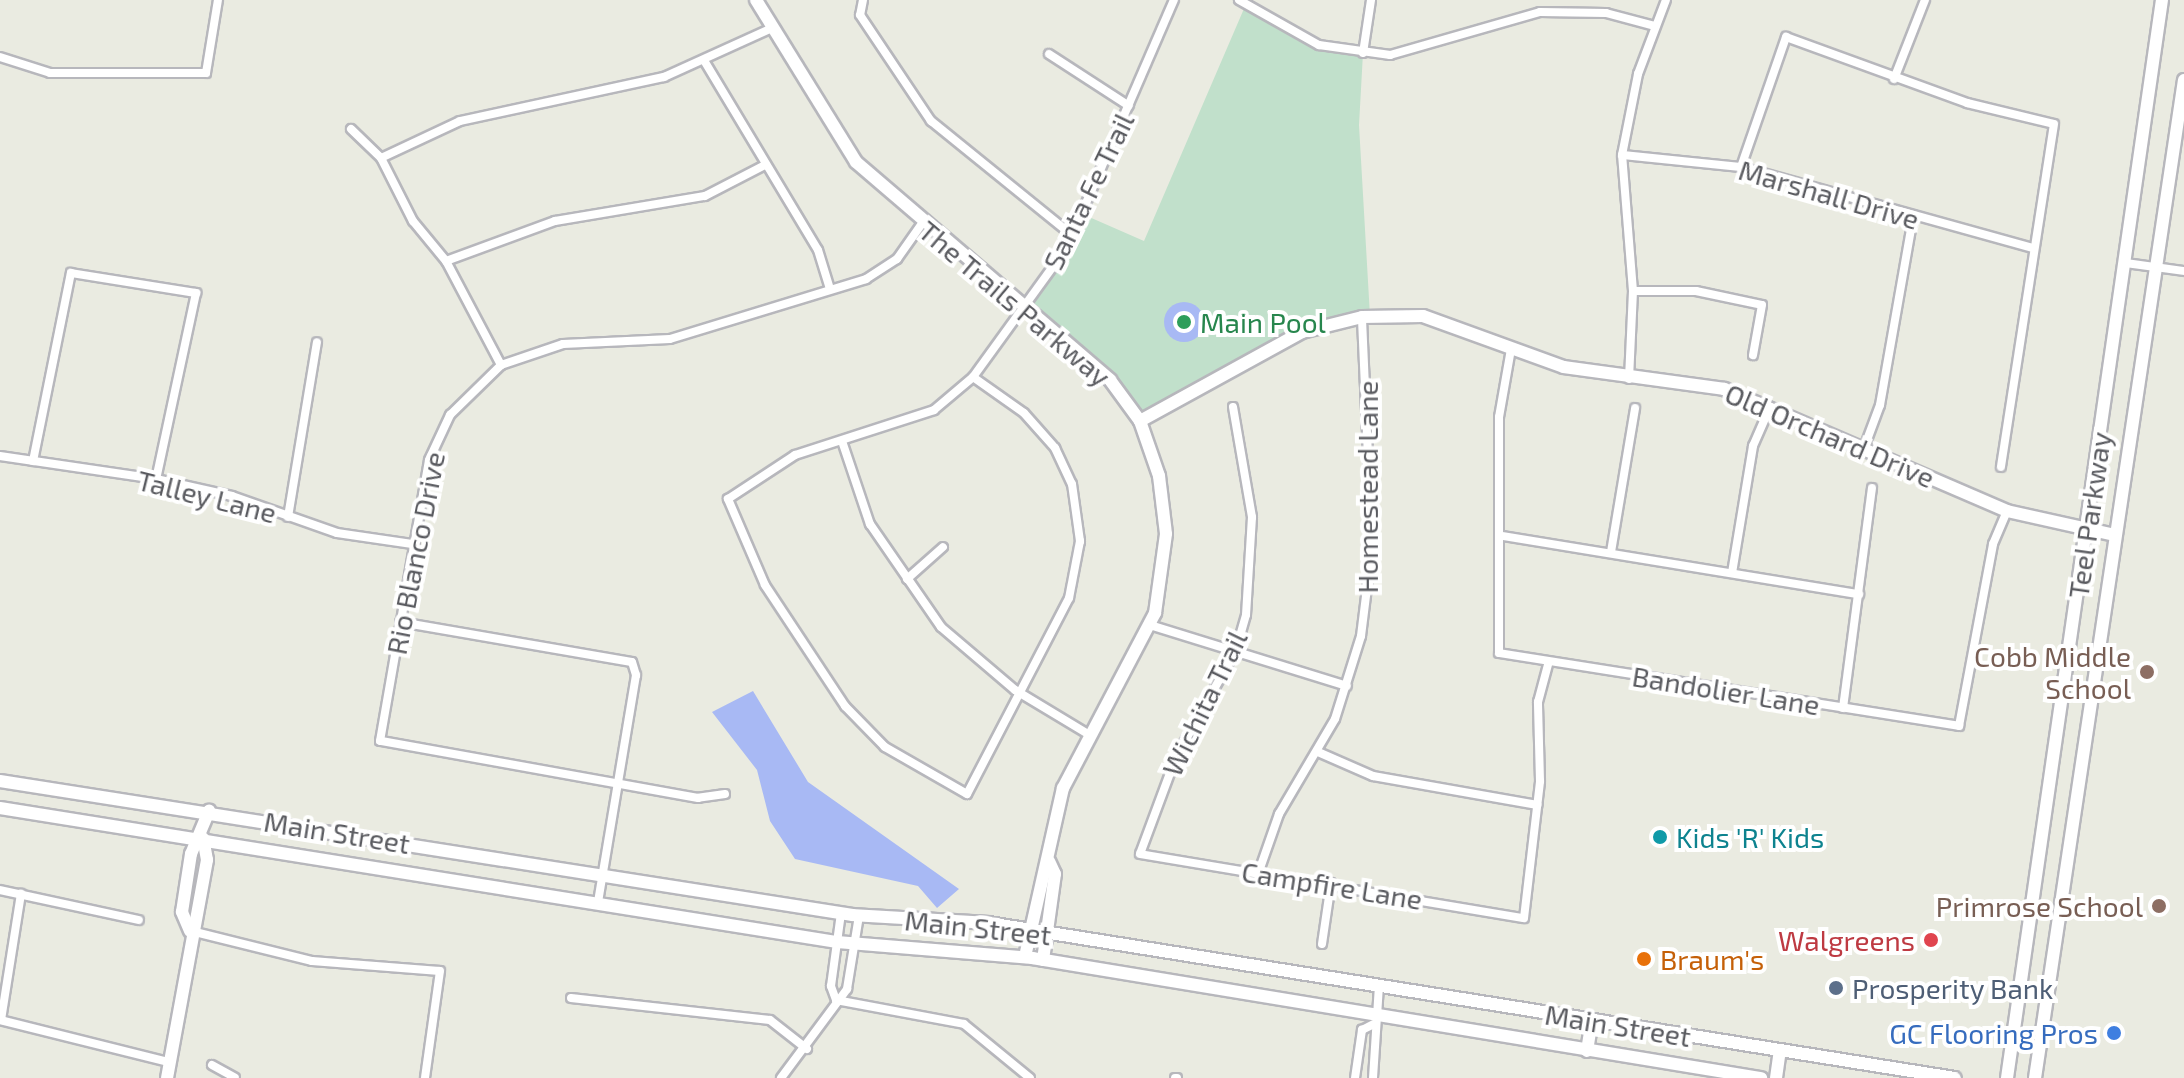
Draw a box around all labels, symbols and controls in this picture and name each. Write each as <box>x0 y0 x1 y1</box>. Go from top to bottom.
street label: Santa Fe Trail <box>1035 107 1141 275</box>
street label: Marshall Drive <box>1735 152 1923 236</box>
street label: The Trails Parkway <box>912 213 1118 393</box>
place label: Main Pool <box>1200 305 1326 339</box>
marker: Main Pool <box>1175 313 1193 331</box>
street label: Old Orchard Drive <box>1720 376 1940 494</box>
street label: Homestead Lane <box>1350 381 1384 593</box>
street label: Teel Parkway <box>2061 429 2117 601</box>
street label: Rio Blanco Drive <box>379 449 451 657</box>
street label: Talley Lane <box>134 462 280 530</box>
street label: Wichita Trail <box>1154 625 1254 781</box>
place label: Cobb Middle School <box>1974 639 2131 705</box>
street label: Bandolier Lane <box>1630 659 1822 721</box>
marker: Cobb Middle School <box>2138 663 2156 681</box>
street label: Main Street <box>262 804 412 860</box>
place label: Kids 'R' Kids <box>1676 820 1825 854</box>
marker: Kids 'R' Kids <box>1651 828 1669 846</box>
street label: Campfire Lane <box>1239 854 1425 916</box>
place label: Primrose School <box>1936 889 2143 923</box>
marker: Primrose School <box>2150 897 2168 915</box>
street label: Main Street <box>903 903 1053 951</box>
place label: Walgreens <box>1778 923 1915 957</box>
marker: Walgreens <box>1922 931 1940 949</box>
place label: Braum's <box>1660 942 1764 976</box>
marker: Braum's <box>1635 950 1653 968</box>
place label: Prosperity Bank <box>1852 971 2054 1005</box>
marker: Prosperity Bank <box>1827 979 1845 997</box>
street label: Main Street <box>1543 997 1693 1053</box>
place label: GC Flooring Pros <box>1889 1016 2098 1050</box>
marker: GC Flooring Pros <box>2105 1024 2123 1042</box>

